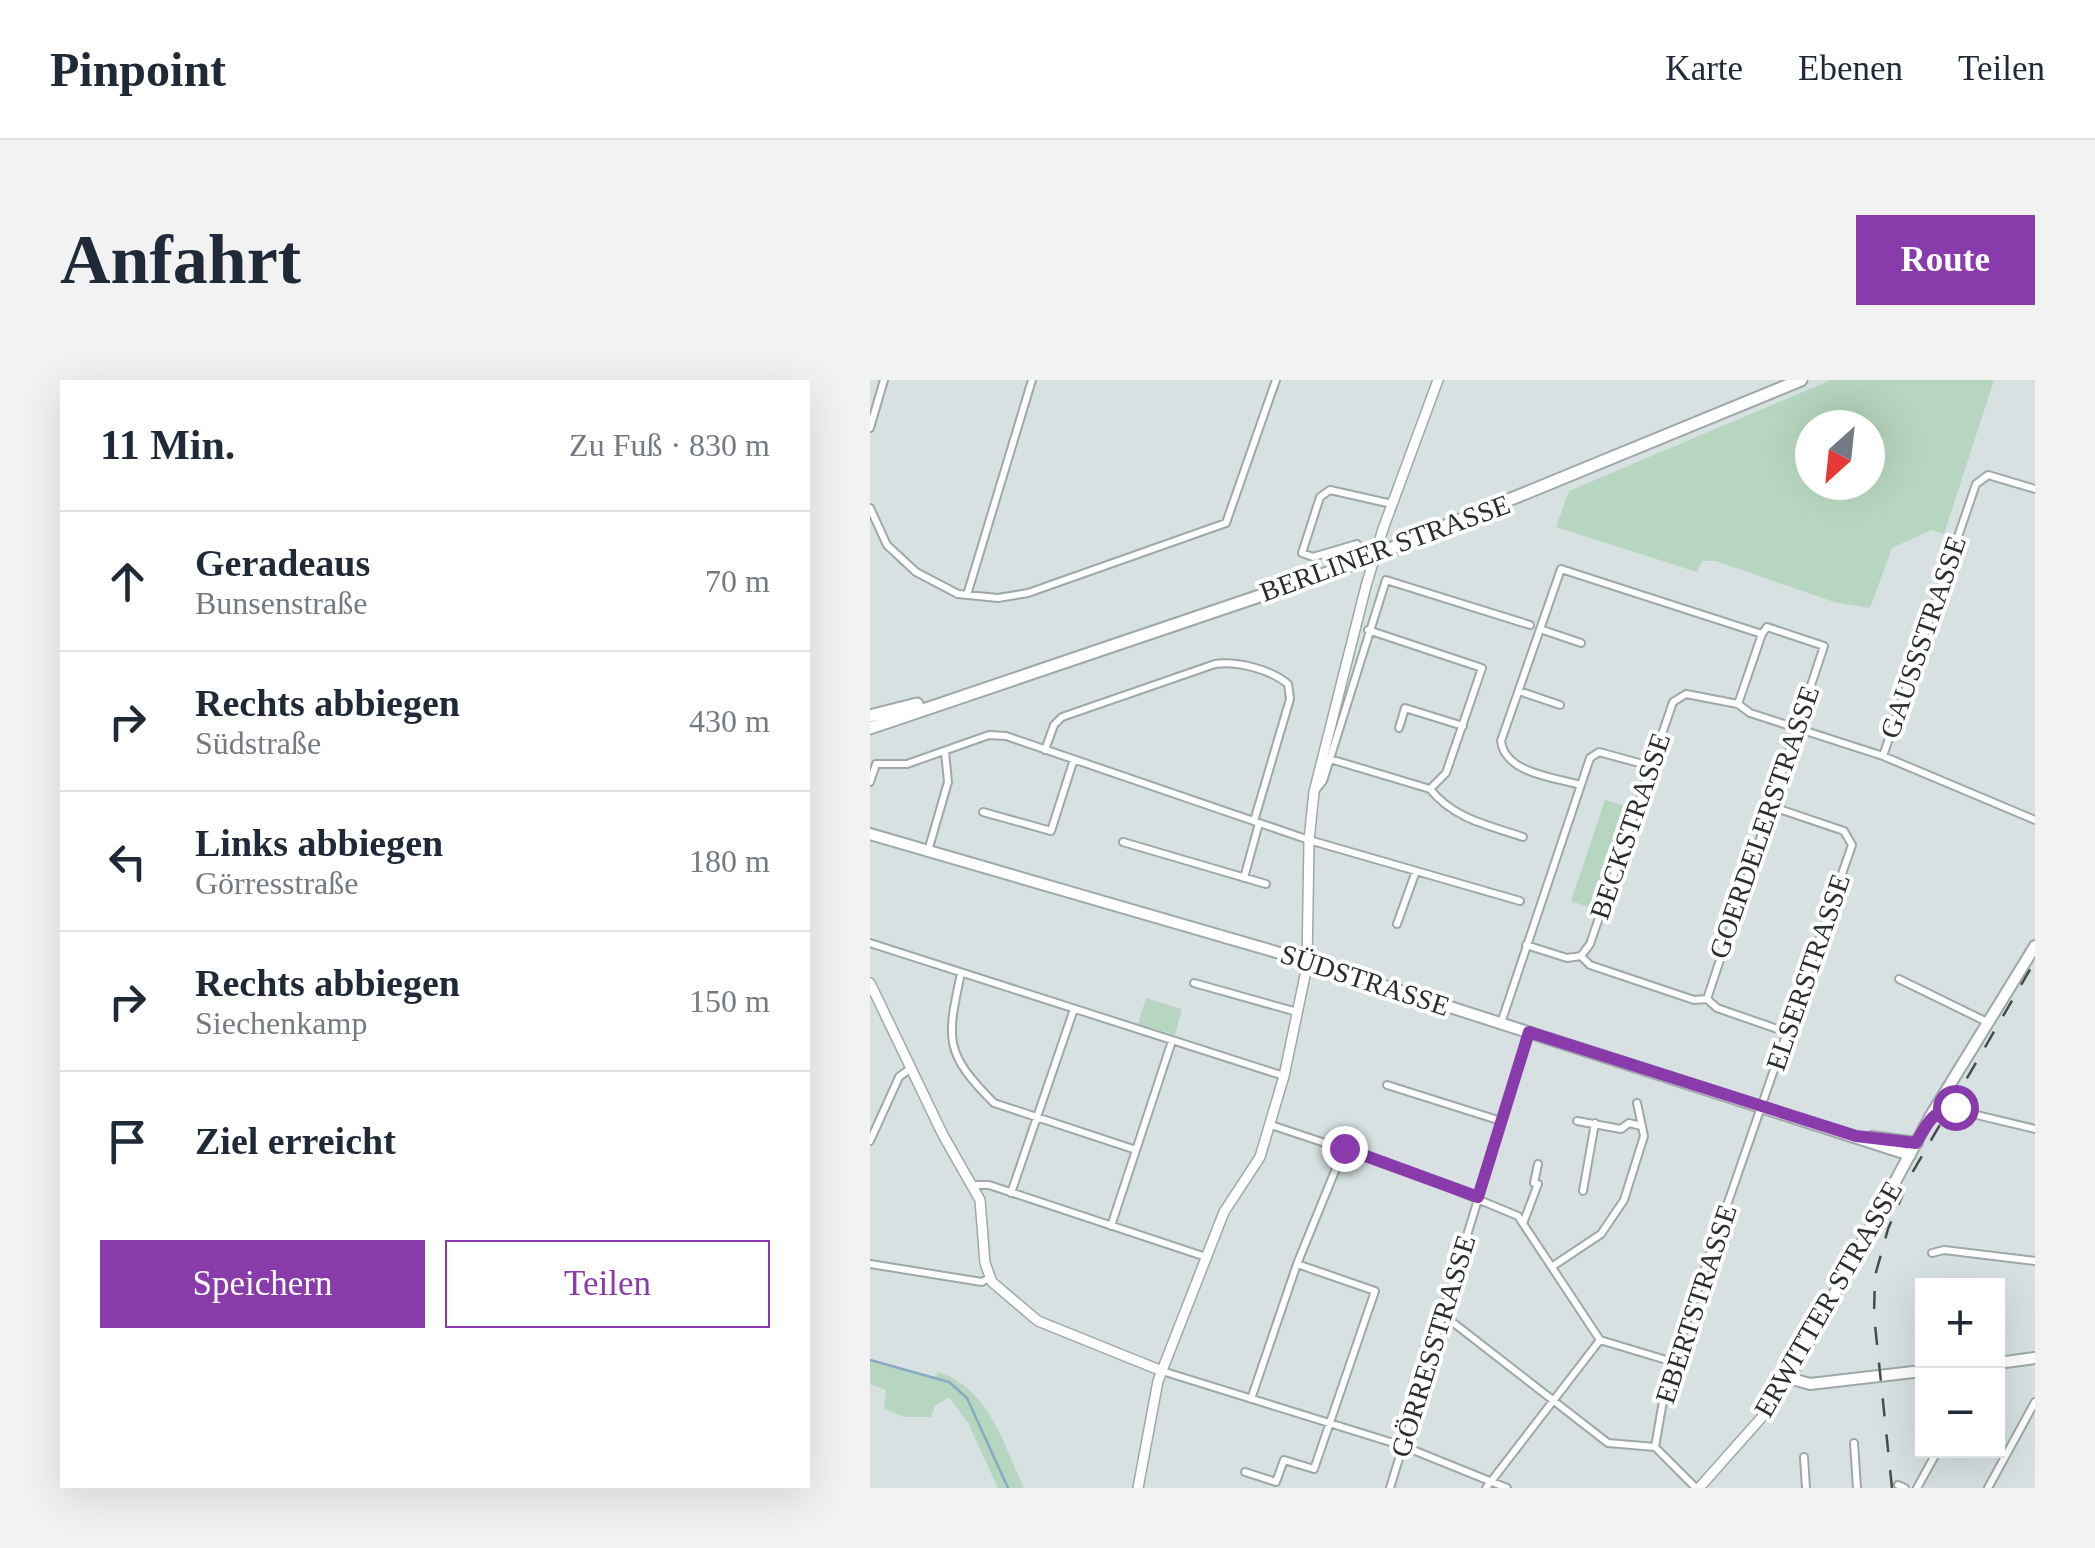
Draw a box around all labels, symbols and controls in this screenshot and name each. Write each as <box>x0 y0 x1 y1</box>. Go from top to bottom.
text: Pinpoint <box>50 43 226 96</box>
text: Karte <box>1665 49 1743 88</box>
text: Ebenen <box>1798 49 1903 88</box>
text: Teilen <box>1958 49 2045 88</box>
button: Route <box>1856 215 2035 305</box>
text: Anfahrt <box>60 221 301 298</box>
north arrow <box>1795 410 1885 500</box>
text: 11 Min. <box>100 422 235 468</box>
text: Zu Fuß · 830 m <box>569 427 770 463</box>
street label: BERLINER STRASSE <box>1256 488 1514 608</box>
street label: GAUSSSTRASSE <box>1874 532 1972 742</box>
text: Geradeaus <box>195 542 370 584</box>
icon: ahead <box>100 554 155 609</box>
text: 70 m <box>705 563 770 599</box>
text: Bunsenstraße <box>195 585 367 621</box>
text: Rechts abbiegen <box>195 682 460 724</box>
street label: GOERDELERSTRASSE <box>1703 682 1825 962</box>
icon: right <box>100 694 155 749</box>
text: 430 m <box>689 703 770 739</box>
text: Südstraße <box>195 725 321 761</box>
street label: BECKSTRASSE <box>1584 729 1676 923</box>
text: Links abbiegen <box>195 822 443 864</box>
icon: left <box>100 834 155 889</box>
text: 180 m <box>689 843 770 879</box>
text: Görresstraße <box>195 865 358 901</box>
street label: ELSERSTRASSE <box>1760 870 1856 1074</box>
street label: SÜDSTRASSE <box>1277 938 1453 1022</box>
text: Rechts abbiegen <box>195 962 460 1004</box>
icon: right <box>100 974 155 1029</box>
text: 150 m <box>689 983 770 1019</box>
text: Siechenkamp <box>195 1005 367 1041</box>
route start <box>1933 1085 1979 1131</box>
icon: arrive <box>100 1114 155 1169</box>
text: Ziel erreicht <box>195 1120 396 1162</box>
route end <box>1322 1126 1368 1172</box>
street label: ERWITTER STRASSE <box>1748 1176 1908 1422</box>
street label: EBERTSTRASSE <box>1649 1201 1743 1407</box>
street label: GÖRRESSTRASSE <box>1385 1231 1481 1461</box>
button: Speichern <box>100 1240 425 1328</box>
button: Teilen <box>445 1240 770 1328</box>
map controls <box>1915 1278 2005 1458</box>
button: + <box>1915 1278 2005 1368</box>
button: − <box>1915 1368 2005 1458</box>

